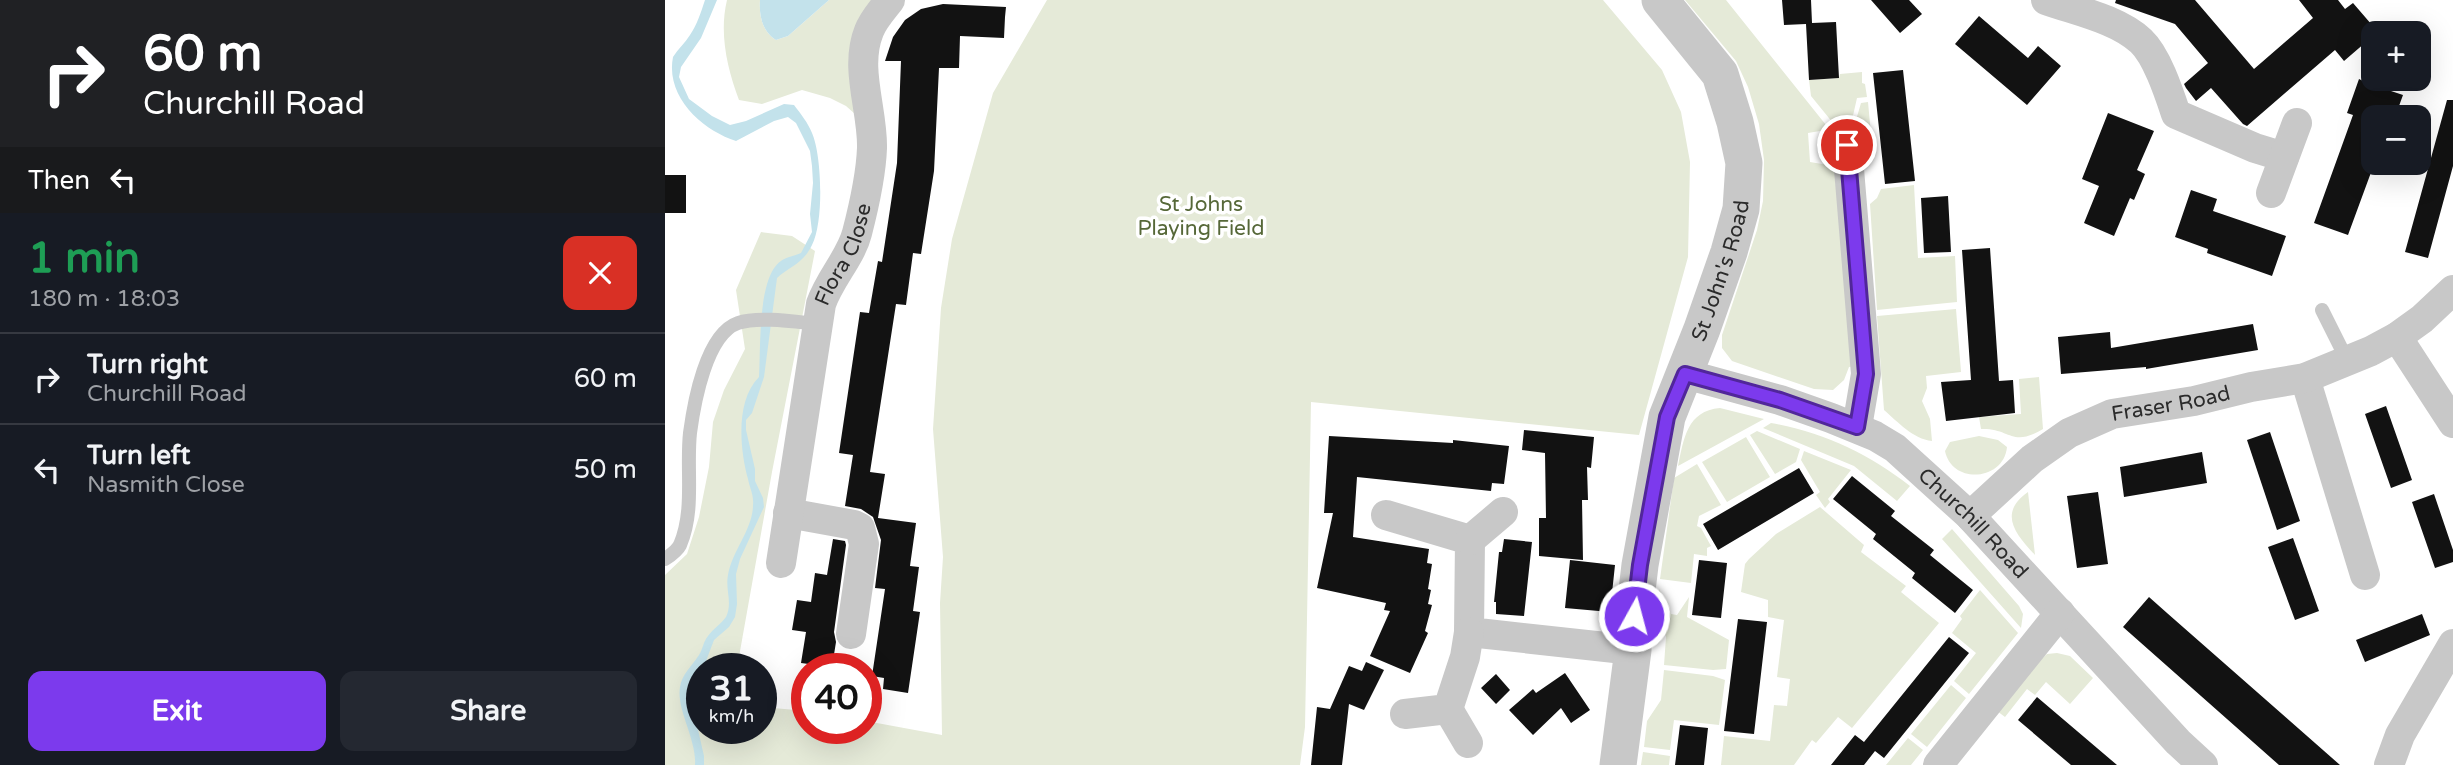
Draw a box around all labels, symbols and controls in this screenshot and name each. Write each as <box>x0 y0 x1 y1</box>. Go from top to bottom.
map controls <box>2361 21 2431 175</box>
button: + <box>2361 21 2431 91</box>
text: 60 m <box>143 25 262 84</box>
icon: right <box>28 28 119 119</box>
text: Churchill Road <box>143 85 365 123</box>
button: − <box>2361 105 2431 175</box>
pin <box>1817 115 1877 175</box>
icon: arrive <box>1828 126 1866 164</box>
icon: left <box>104 161 142 199</box>
text: Then <box>28 165 90 196</box>
park label: St Johns Playing Field <box>1138 192 1264 241</box>
street label: St John's Road <box>1686 199 1754 345</box>
street label: Flora Close <box>809 201 876 309</box>
text: 1 min <box>28 233 140 284</box>
button: close <box>563 236 637 310</box>
text: 180 m · 18:03 <box>28 285 180 313</box>
text: Turn right <box>87 349 208 380</box>
icon: right <box>28 360 66 398</box>
text: 60 m <box>574 363 637 394</box>
text: Churchill Road <box>87 380 247 408</box>
street label: Fraser Road <box>2109 380 2233 426</box>
text: Turn left <box>87 440 190 471</box>
icon: left <box>28 451 66 489</box>
text: 50 m <box>574 454 637 485</box>
street label: Churchill Road <box>1913 463 2034 584</box>
text: Nasmith Close <box>87 471 245 499</box>
position arrow <box>1597 579 1671 653</box>
speed limit sign: 40 <box>791 653 882 744</box>
text: 31 <box>710 668 753 710</box>
button: Exit <box>28 671 326 751</box>
button: Share <box>340 671 637 751</box>
text: km/h <box>709 705 754 727</box>

